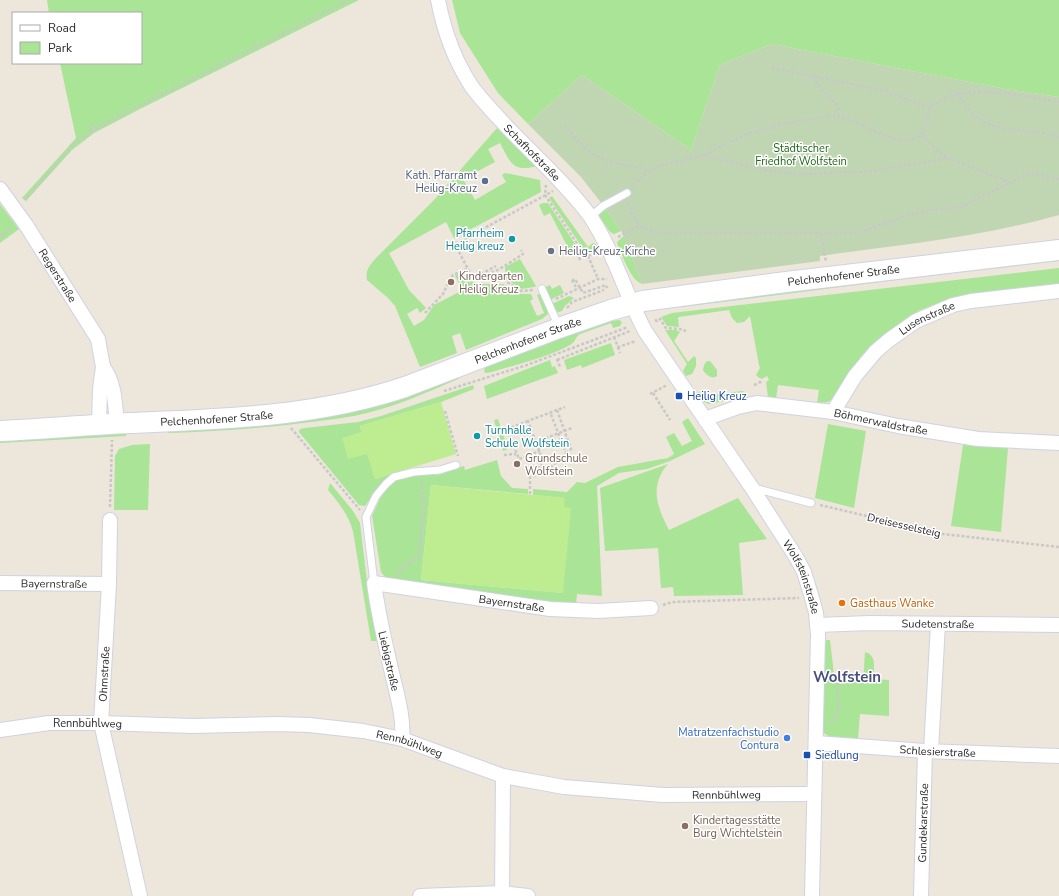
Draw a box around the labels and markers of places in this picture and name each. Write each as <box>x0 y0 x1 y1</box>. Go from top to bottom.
place label: Kath. Pfarramt Heilig-Kreuz <box>406 168 477 196</box>
marker: Kath. Pfarramt Heilig-Kreuz <box>480 176 490 186</box>
place label: Pfarrheim Heilig kreuz <box>446 226 504 254</box>
marker: Pfarrheim Heilig kreuz <box>507 234 517 244</box>
place label: Heilig-Kreuz-Kirche <box>559 244 655 259</box>
marker: Heilig-Kreuz-Kirche <box>546 246 556 256</box>
place label: Kindergarten Heilig Kreuz <box>459 269 523 297</box>
marker: Kindergarten Heilig Kreuz <box>446 277 456 287</box>
place label: Heilig Kreuz <box>687 389 747 404</box>
marker: Heilig Kreuz <box>674 391 684 401</box>
place label: Turnhalle Schule Wolfstein <box>485 423 569 451</box>
marker: Turnhalle Schule Wolfstein <box>472 431 482 441</box>
place label: Grundschule Wolfstein <box>525 451 588 479</box>
marker: Grundschule Wolfstein <box>512 459 522 469</box>
place label: Gasthaus Wanke <box>850 596 934 611</box>
marker: Gasthaus Wanke <box>837 598 847 608</box>
place label: Matratzenfachstudio Contura <box>678 725 779 753</box>
marker: Matratzenfachstudio Contura <box>782 733 792 743</box>
place label: Siedlung <box>815 748 859 763</box>
marker: Siedlung <box>802 750 812 760</box>
place label: Kindertagesstätte Burg Wichtelstein <box>693 813 782 841</box>
marker: Kindertagesstätte Burg Wichtelstein <box>680 821 690 831</box>

